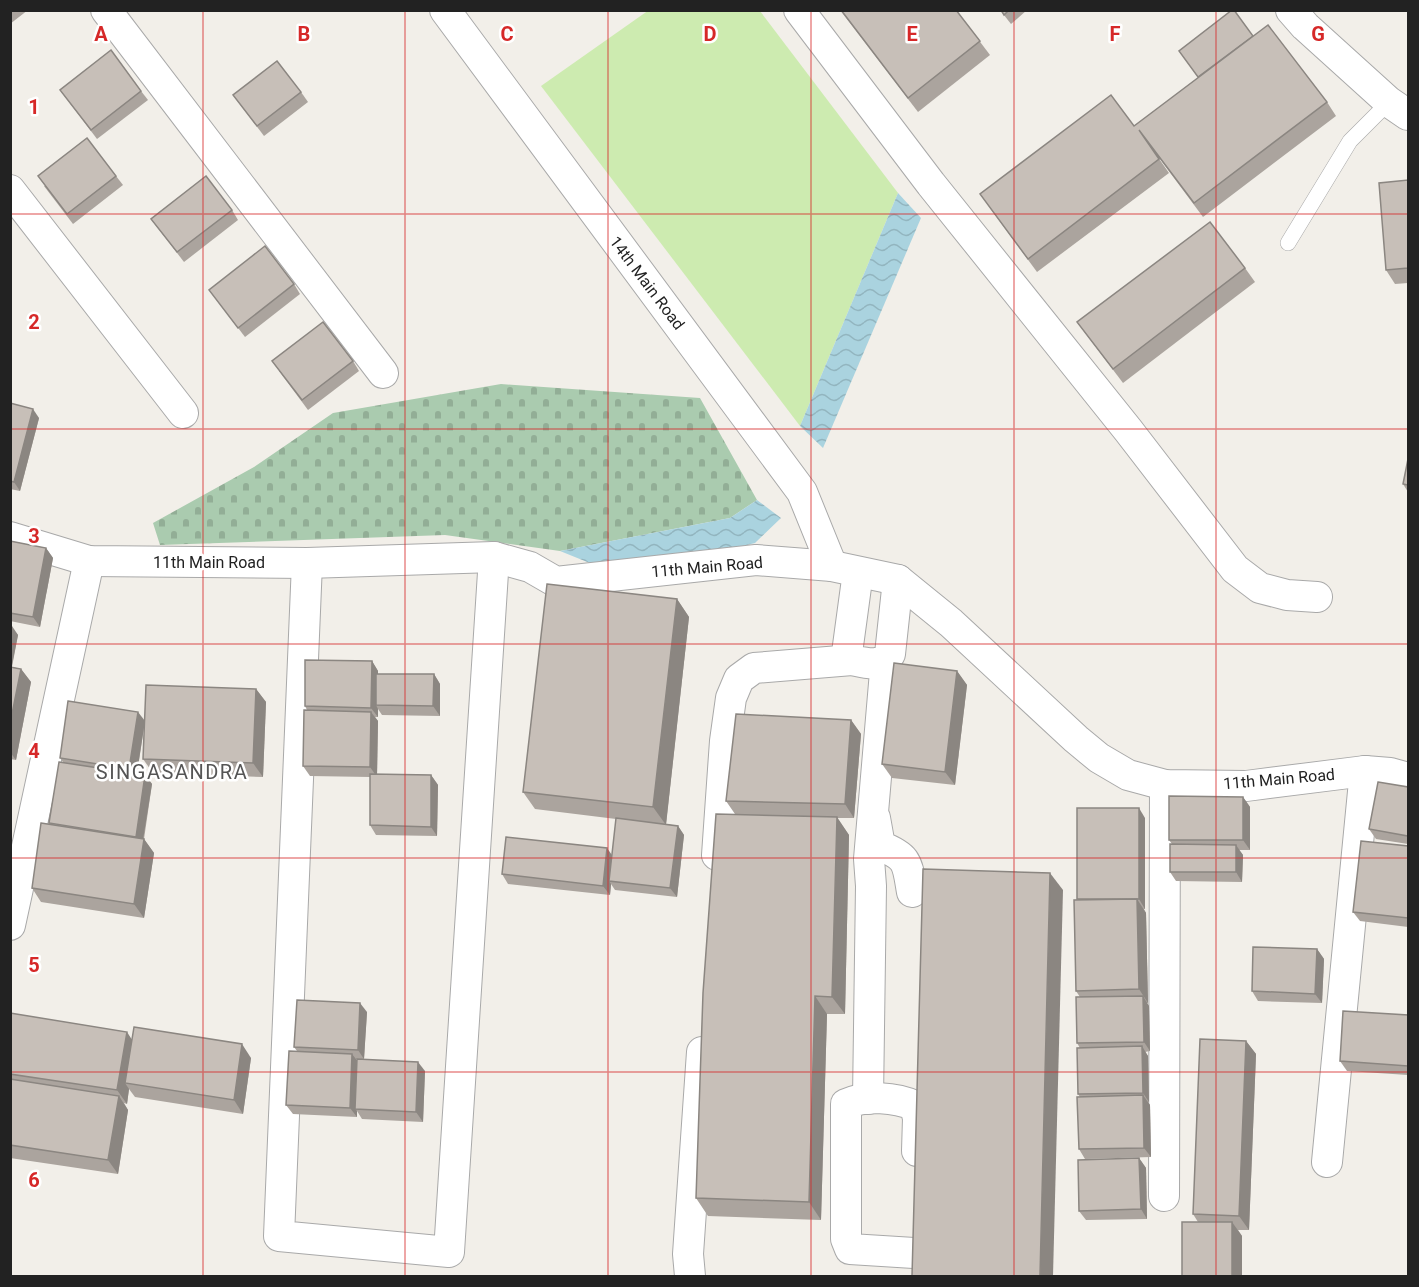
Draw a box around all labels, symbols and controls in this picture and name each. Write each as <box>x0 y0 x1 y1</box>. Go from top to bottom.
text: A <box>94 22 108 46</box>
text: B <box>298 22 310 46</box>
text: C <box>500 22 514 46</box>
text: D <box>704 22 717 46</box>
text: E <box>906 22 918 46</box>
text: F <box>1110 22 1121 46</box>
text: G <box>1311 22 1325 46</box>
text: 1 <box>28 95 40 119</box>
street label: 14th Main Road <box>606 233 688 333</box>
text: 2 <box>28 310 40 334</box>
text: 3 <box>28 524 40 548</box>
street label: 11th Main Road <box>153 553 265 572</box>
street label: 11th Main Road <box>650 553 764 581</box>
text: 4 <box>28 739 40 763</box>
district label: SINGASANDRA <box>96 760 248 784</box>
street label: 11th Main Road <box>1222 765 1336 793</box>
text: 5 <box>28 953 40 977</box>
text: 6 <box>28 1168 40 1192</box>

